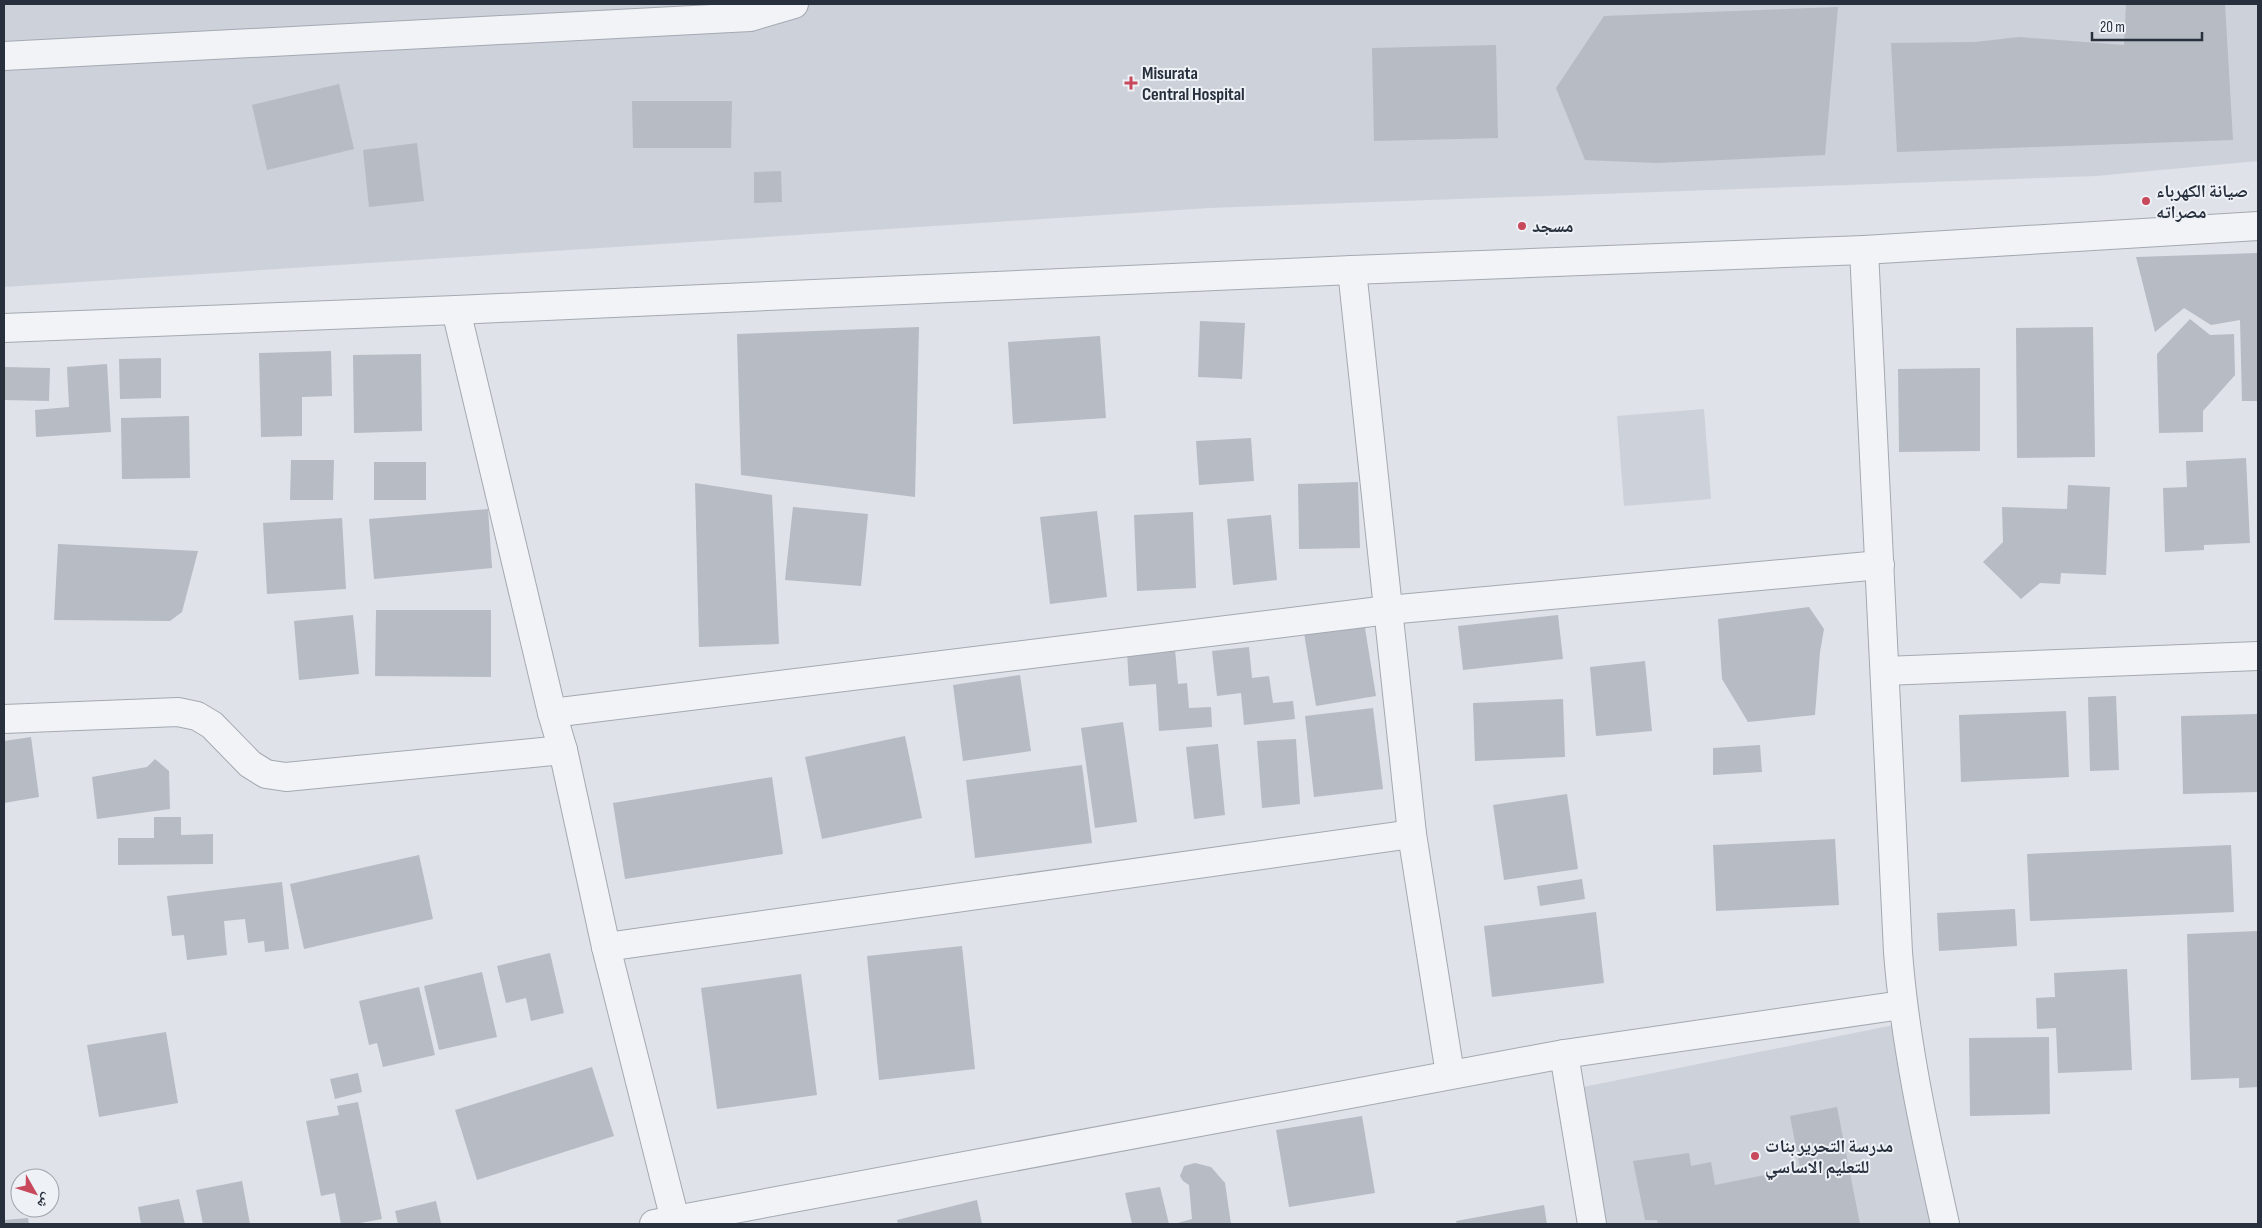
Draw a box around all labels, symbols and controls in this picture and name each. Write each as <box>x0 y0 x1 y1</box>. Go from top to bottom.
scale bar <box>2092 10 2202 42</box>
text: 20 m <box>2100 18 2125 37</box>
place label: Misurata Central Hospital <box>1142 63 1245 105</box>
marker: Misurata Central Hospital <box>1124 76 1138 90</box>
place label: صيانة الكهرباء مصراته <box>2156 181 2248 223</box>
marker: صيانة الكهرباء مصراته <box>2140 195 2152 207</box>
place label: مسجد <box>1532 216 1574 237</box>
marker: مسجد <box>1516 220 1528 232</box>
place label: مدرسة التحرير بنات للتعليم الاساسي <box>1765 1136 1893 1181</box>
marker: مدرسة التحرير بنات للتعليم الاساسي <box>1749 1150 1761 1162</box>
north arrow <box>10 1168 60 1218</box>
text: ش <box>33 1190 56 1212</box>

